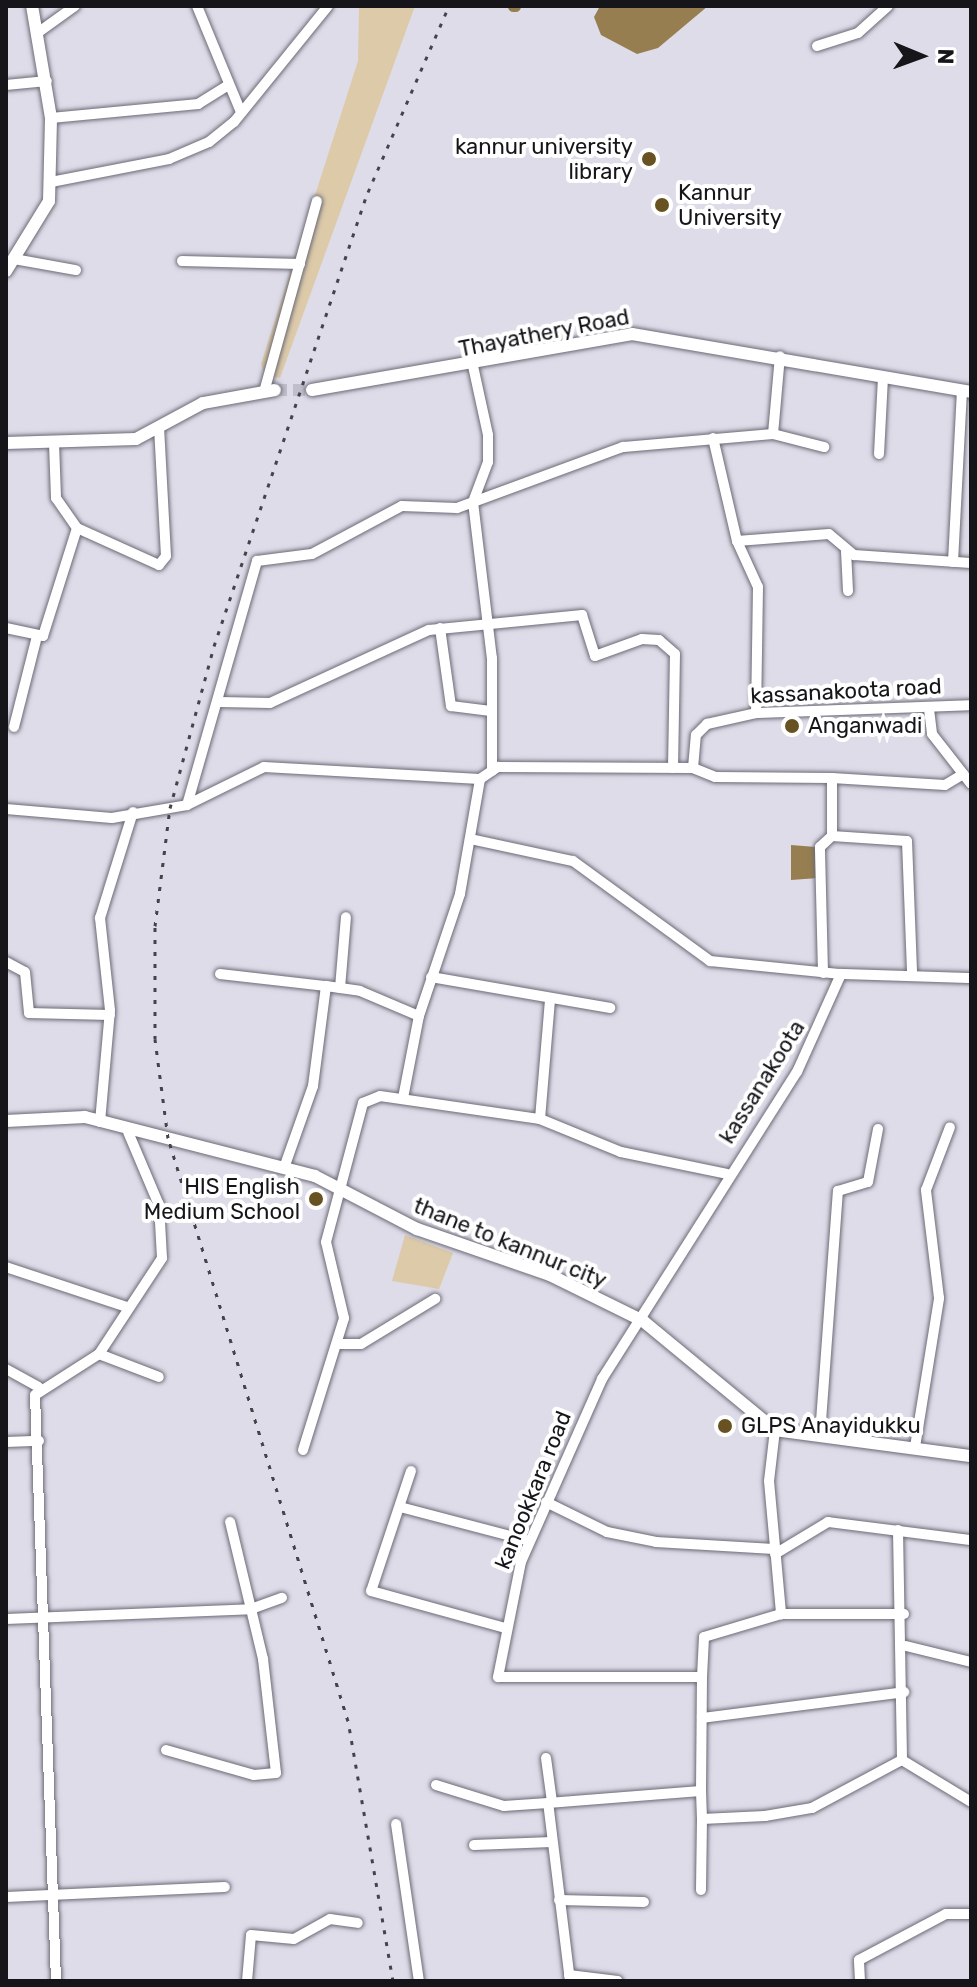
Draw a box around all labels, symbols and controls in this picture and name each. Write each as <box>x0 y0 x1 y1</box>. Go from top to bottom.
north arrow <box>881 16 961 96</box>
text: N <box>932 48 959 65</box>
place label: kannur university library <box>454 133 633 184</box>
marker: kannur university library <box>640 150 658 168</box>
place label: Kannur University <box>678 179 782 230</box>
marker: Kannur University <box>653 196 671 214</box>
street label: Thayathery Road <box>456 303 632 363</box>
street label: kassanakoota road <box>750 673 942 709</box>
place label: Anganwadi <box>808 713 922 739</box>
marker: Anganwadi <box>783 717 801 735</box>
street label: kassanakoota <box>714 1016 810 1148</box>
place label: HIS English Medium School <box>144 1173 300 1224</box>
marker: HIS English Medium School <box>307 1190 325 1208</box>
street label: thane to kannur city <box>409 1192 611 1294</box>
street label: kanookkara road <box>489 1407 577 1573</box>
place label: GLPS Anayidukku <box>741 1413 921 1439</box>
marker: GLPS Anayidukku <box>716 1417 734 1435</box>

